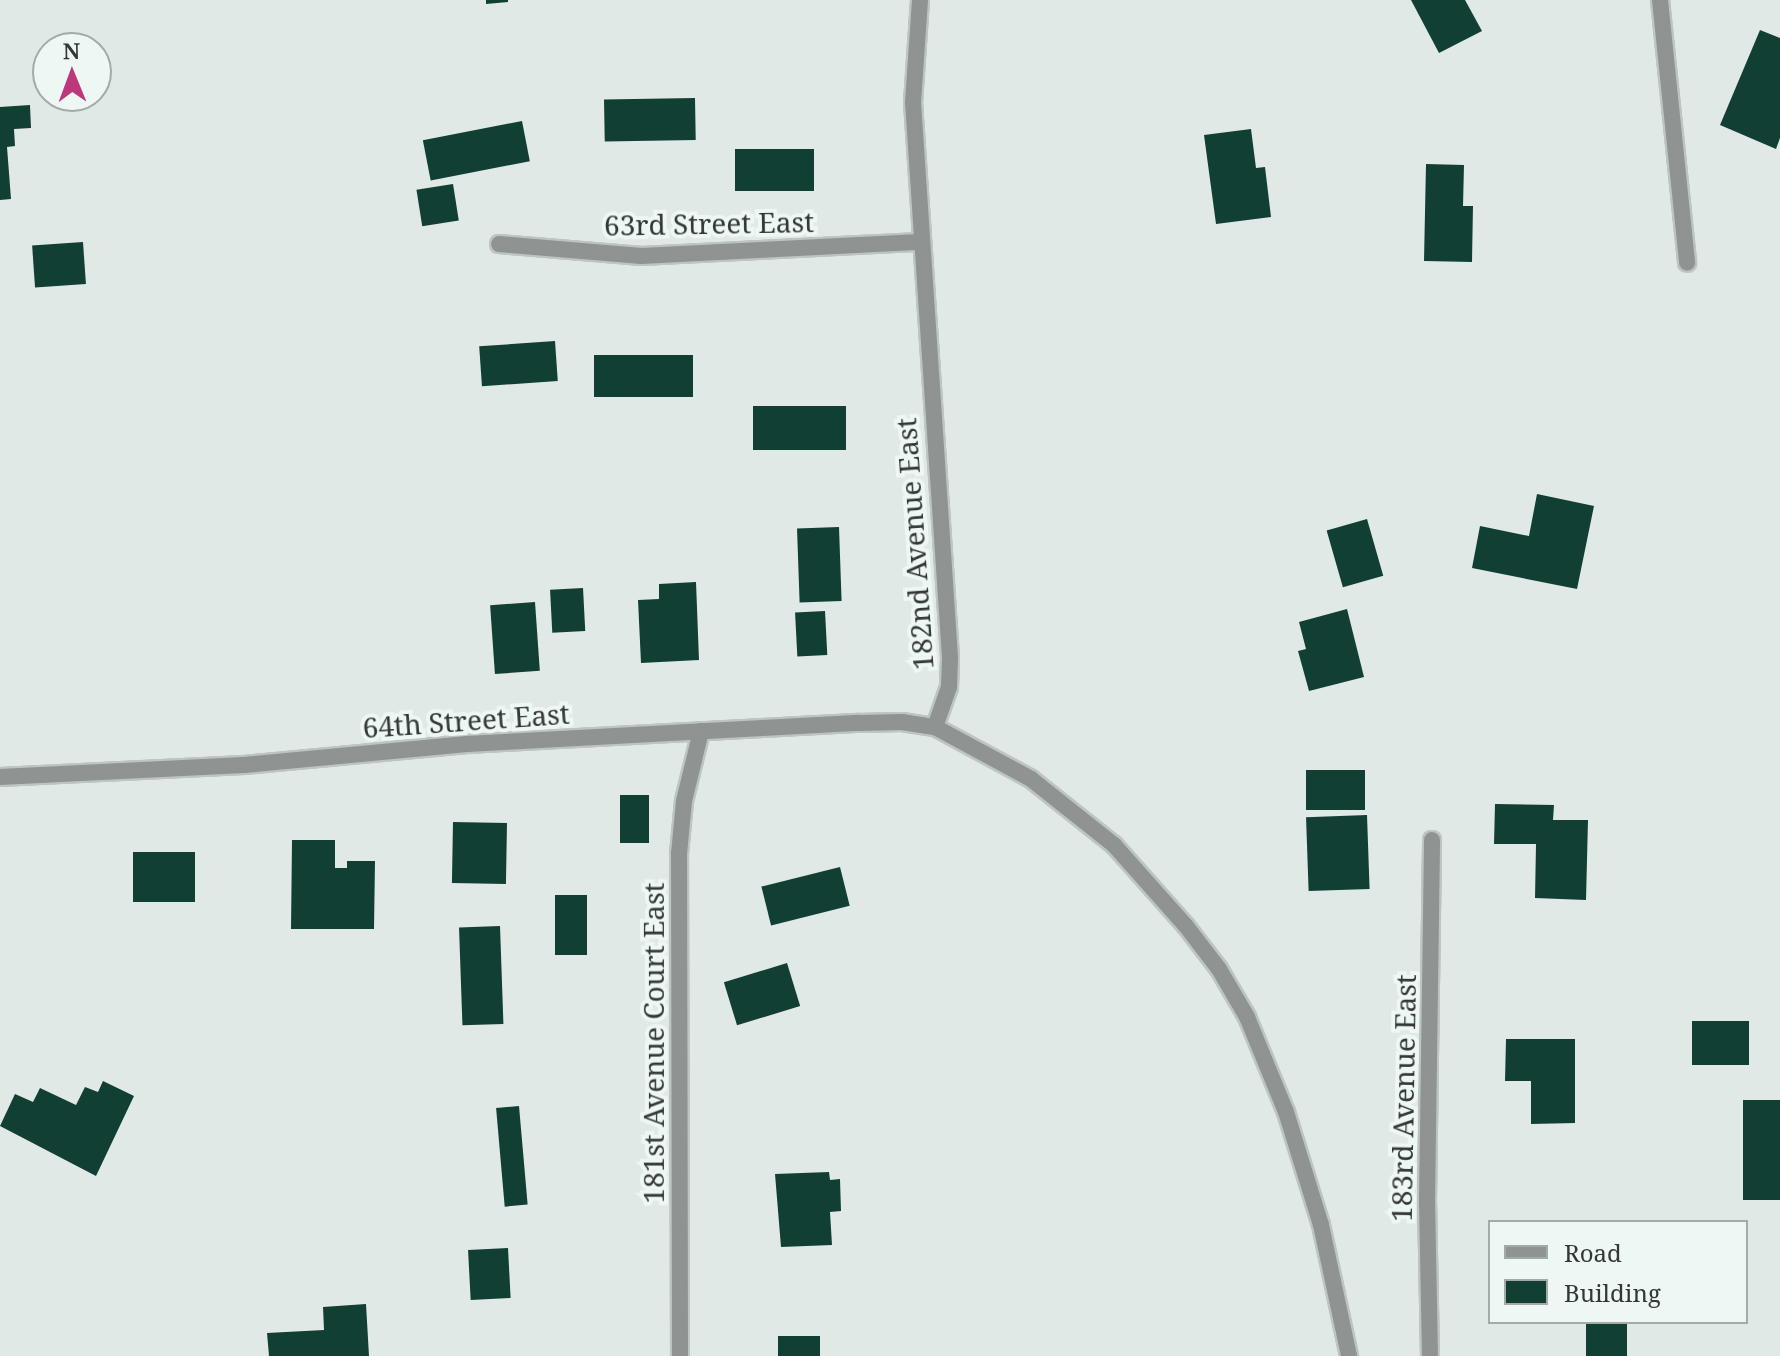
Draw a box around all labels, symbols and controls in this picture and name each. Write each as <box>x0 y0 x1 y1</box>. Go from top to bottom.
north arrow <box>32 32 112 112</box>
text: N <box>63 35 81 65</box>
street label: 63rd Street East <box>604 204 814 242</box>
street label: 182nd Avenue East <box>888 417 940 671</box>
street label: 64th Street East <box>361 696 571 744</box>
street label: 181st Avenue Court East <box>636 882 670 1204</box>
street label: 183rd Avenue East <box>1384 974 1422 1222</box>
legend <box>1488 1220 1748 1324</box>
text: Road <box>1564 1236 1622 1269</box>
text: Building <box>1564 1276 1661 1309</box>

